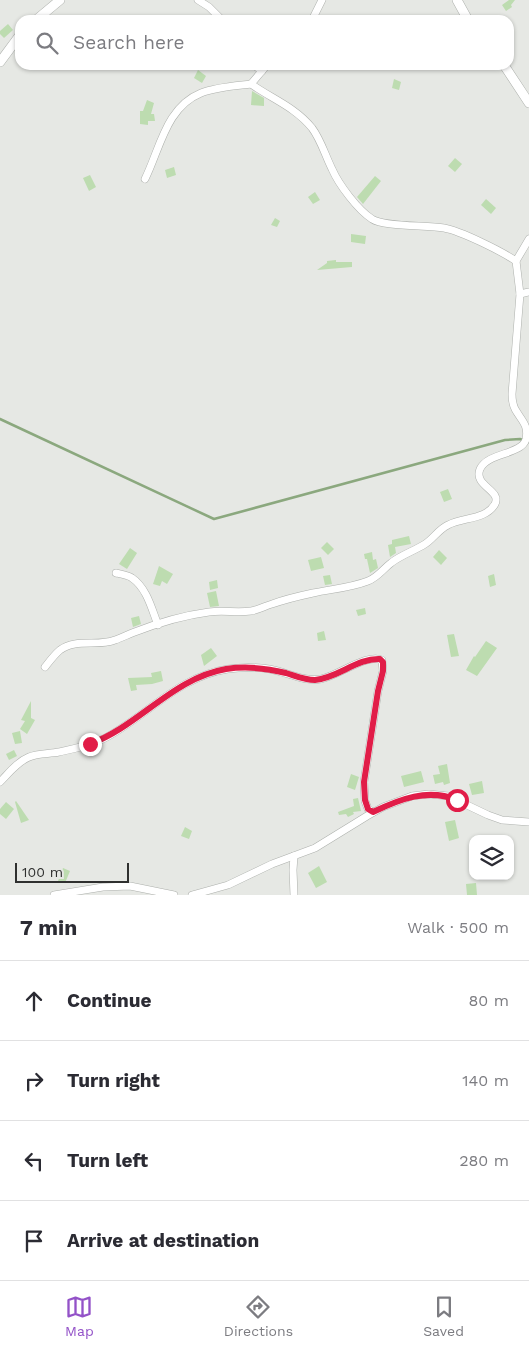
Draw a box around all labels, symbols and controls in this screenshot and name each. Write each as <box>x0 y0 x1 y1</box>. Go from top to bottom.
search box <box>15 15 514 70</box>
icon: search <box>33 29 61 57</box>
text: Search here <box>73 31 184 54</box>
route end <box>79 733 102 756</box>
route start <box>446 789 469 812</box>
map controls <box>469 835 514 880</box>
button: layers <box>469 835 514 880</box>
scale bar <box>15 860 129 883</box>
text: 100 m <box>22 864 63 880</box>
text: 7 min <box>20 915 77 940</box>
text: Walk · 500 m <box>407 918 509 937</box>
icon: ahead <box>20 987 48 1015</box>
text: Continue <box>67 989 151 1012</box>
text: 80 m <box>468 991 509 1010</box>
icon: right <box>20 1067 48 1095</box>
text: Turn right <box>67 1069 160 1092</box>
text: 140 m <box>462 1071 509 1090</box>
icon: left <box>20 1147 48 1175</box>
text: Turn left <box>67 1149 148 1172</box>
text: 280 m <box>459 1151 509 1170</box>
icon: arrive <box>20 1227 48 1255</box>
text: Arrive at destination <box>67 1229 259 1252</box>
tab: Map <box>65 1293 94 1339</box>
tab: Directions <box>224 1293 293 1339</box>
tab: Saved <box>423 1293 464 1339</box>

